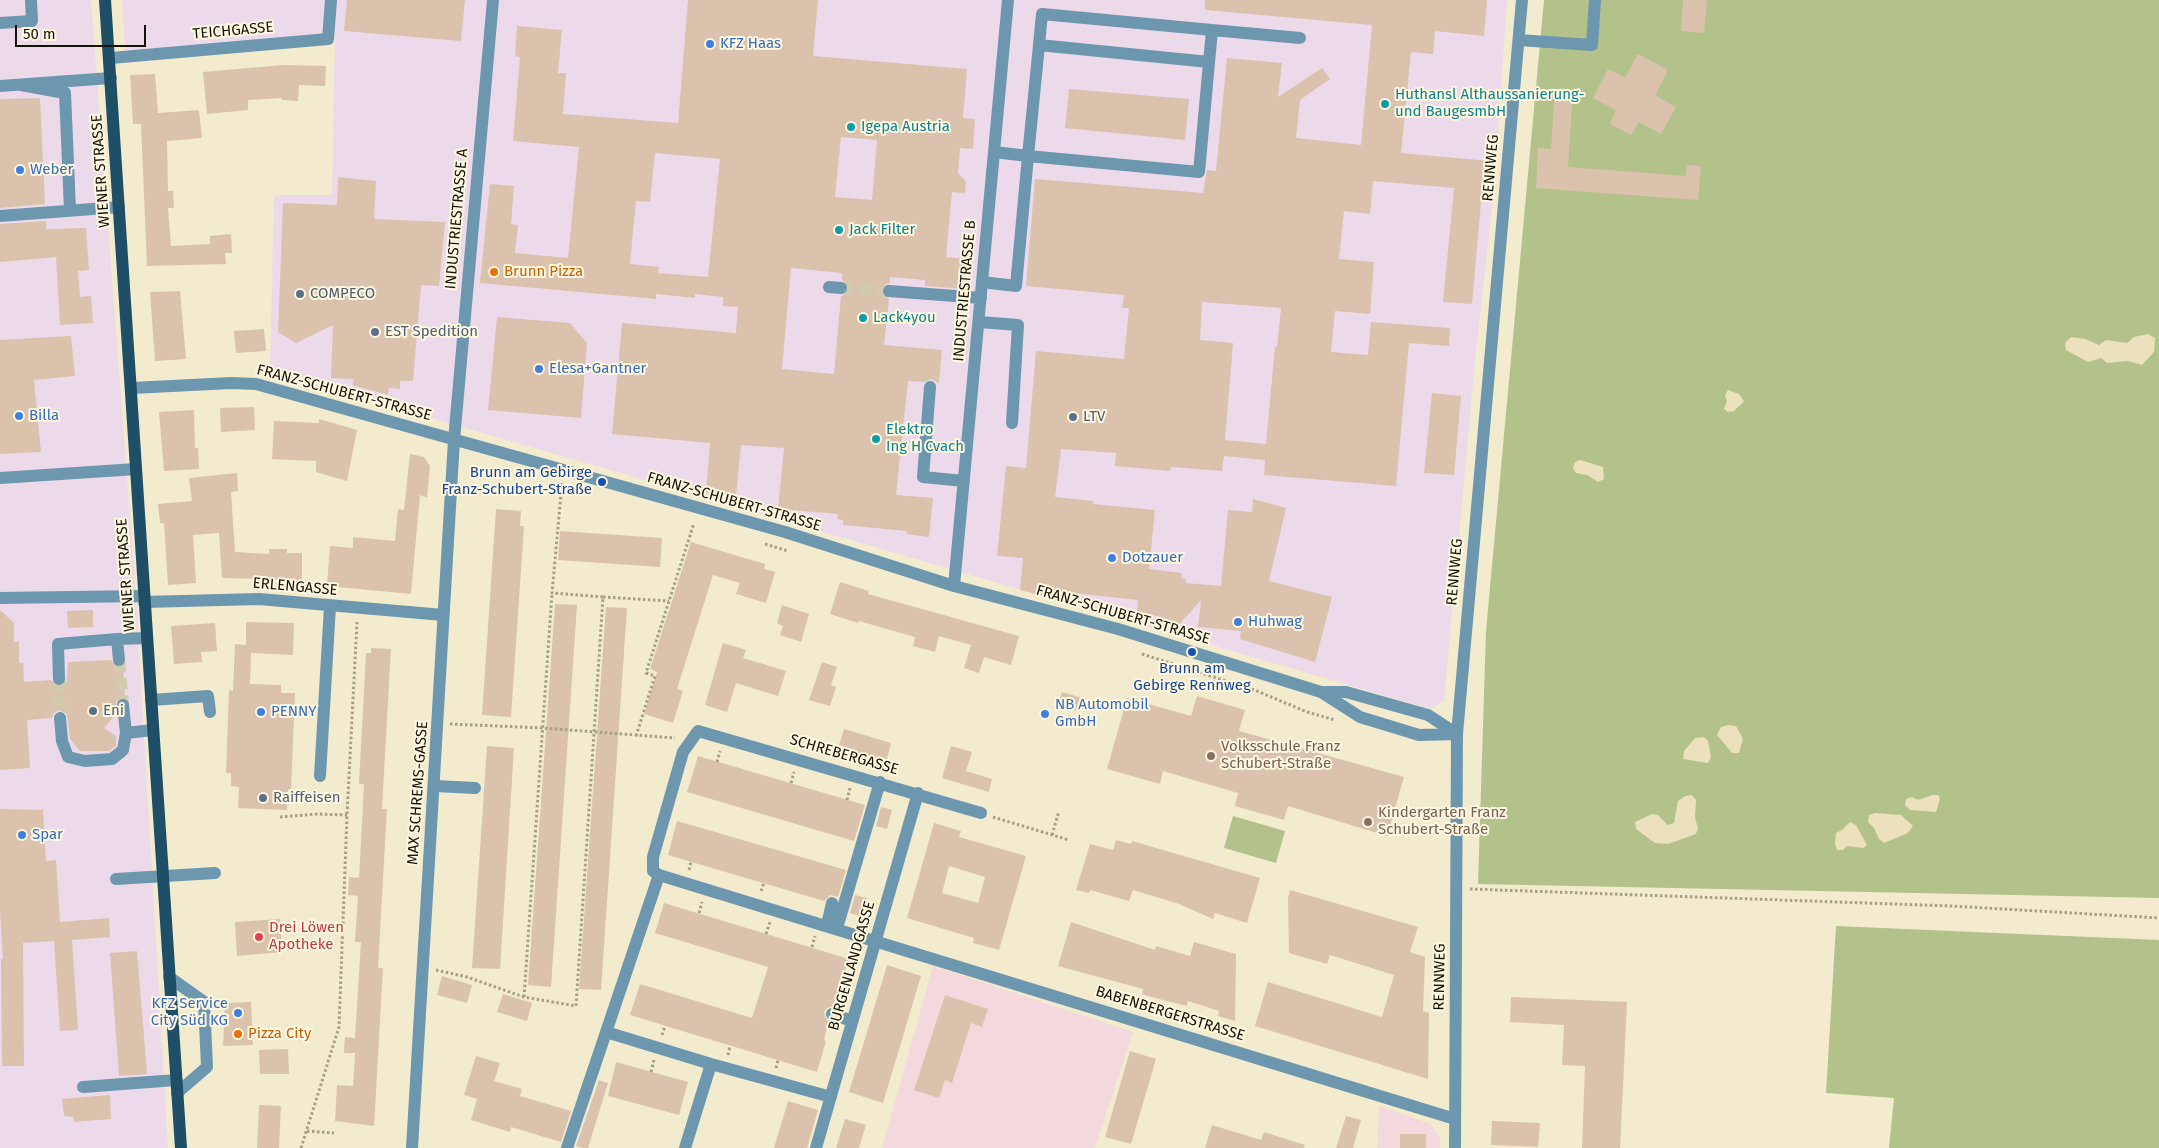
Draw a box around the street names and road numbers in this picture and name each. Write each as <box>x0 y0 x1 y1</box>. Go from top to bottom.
street label: TEICHGASSE <box>192 19 274 43</box>
street label: WIENER STRASSE <box>88 114 114 228</box>
street label: RENNWEG <box>1479 134 1503 202</box>
street label: INDUSTRIESTRASSE A <box>442 148 472 290</box>
street label: INDUSTRIESTRASSE B <box>950 220 980 362</box>
street label: FRANZ-SCHUBERT-STRASSE <box>255 361 433 425</box>
street label: FRANZ-SCHUBERT-STRASSE <box>645 469 823 535</box>
street label: WIENER STRASSE <box>113 518 139 632</box>
street label: RENNWEG <box>1443 538 1467 606</box>
street label: ERLENGASSE <box>252 574 338 600</box>
street label: FRANZ-SCHUBERT-STRASSE <box>1034 582 1212 648</box>
street label: MAX SCHREMS-GASSE <box>404 720 432 866</box>
street label: SCHREBERGASSE <box>788 731 900 779</box>
street label: BURGENLANDGASSE <box>825 899 879 1033</box>
street label: RENNWEG <box>1430 943 1450 1011</box>
street label: BABENBERGERSTRASSE <box>1093 983 1247 1045</box>

